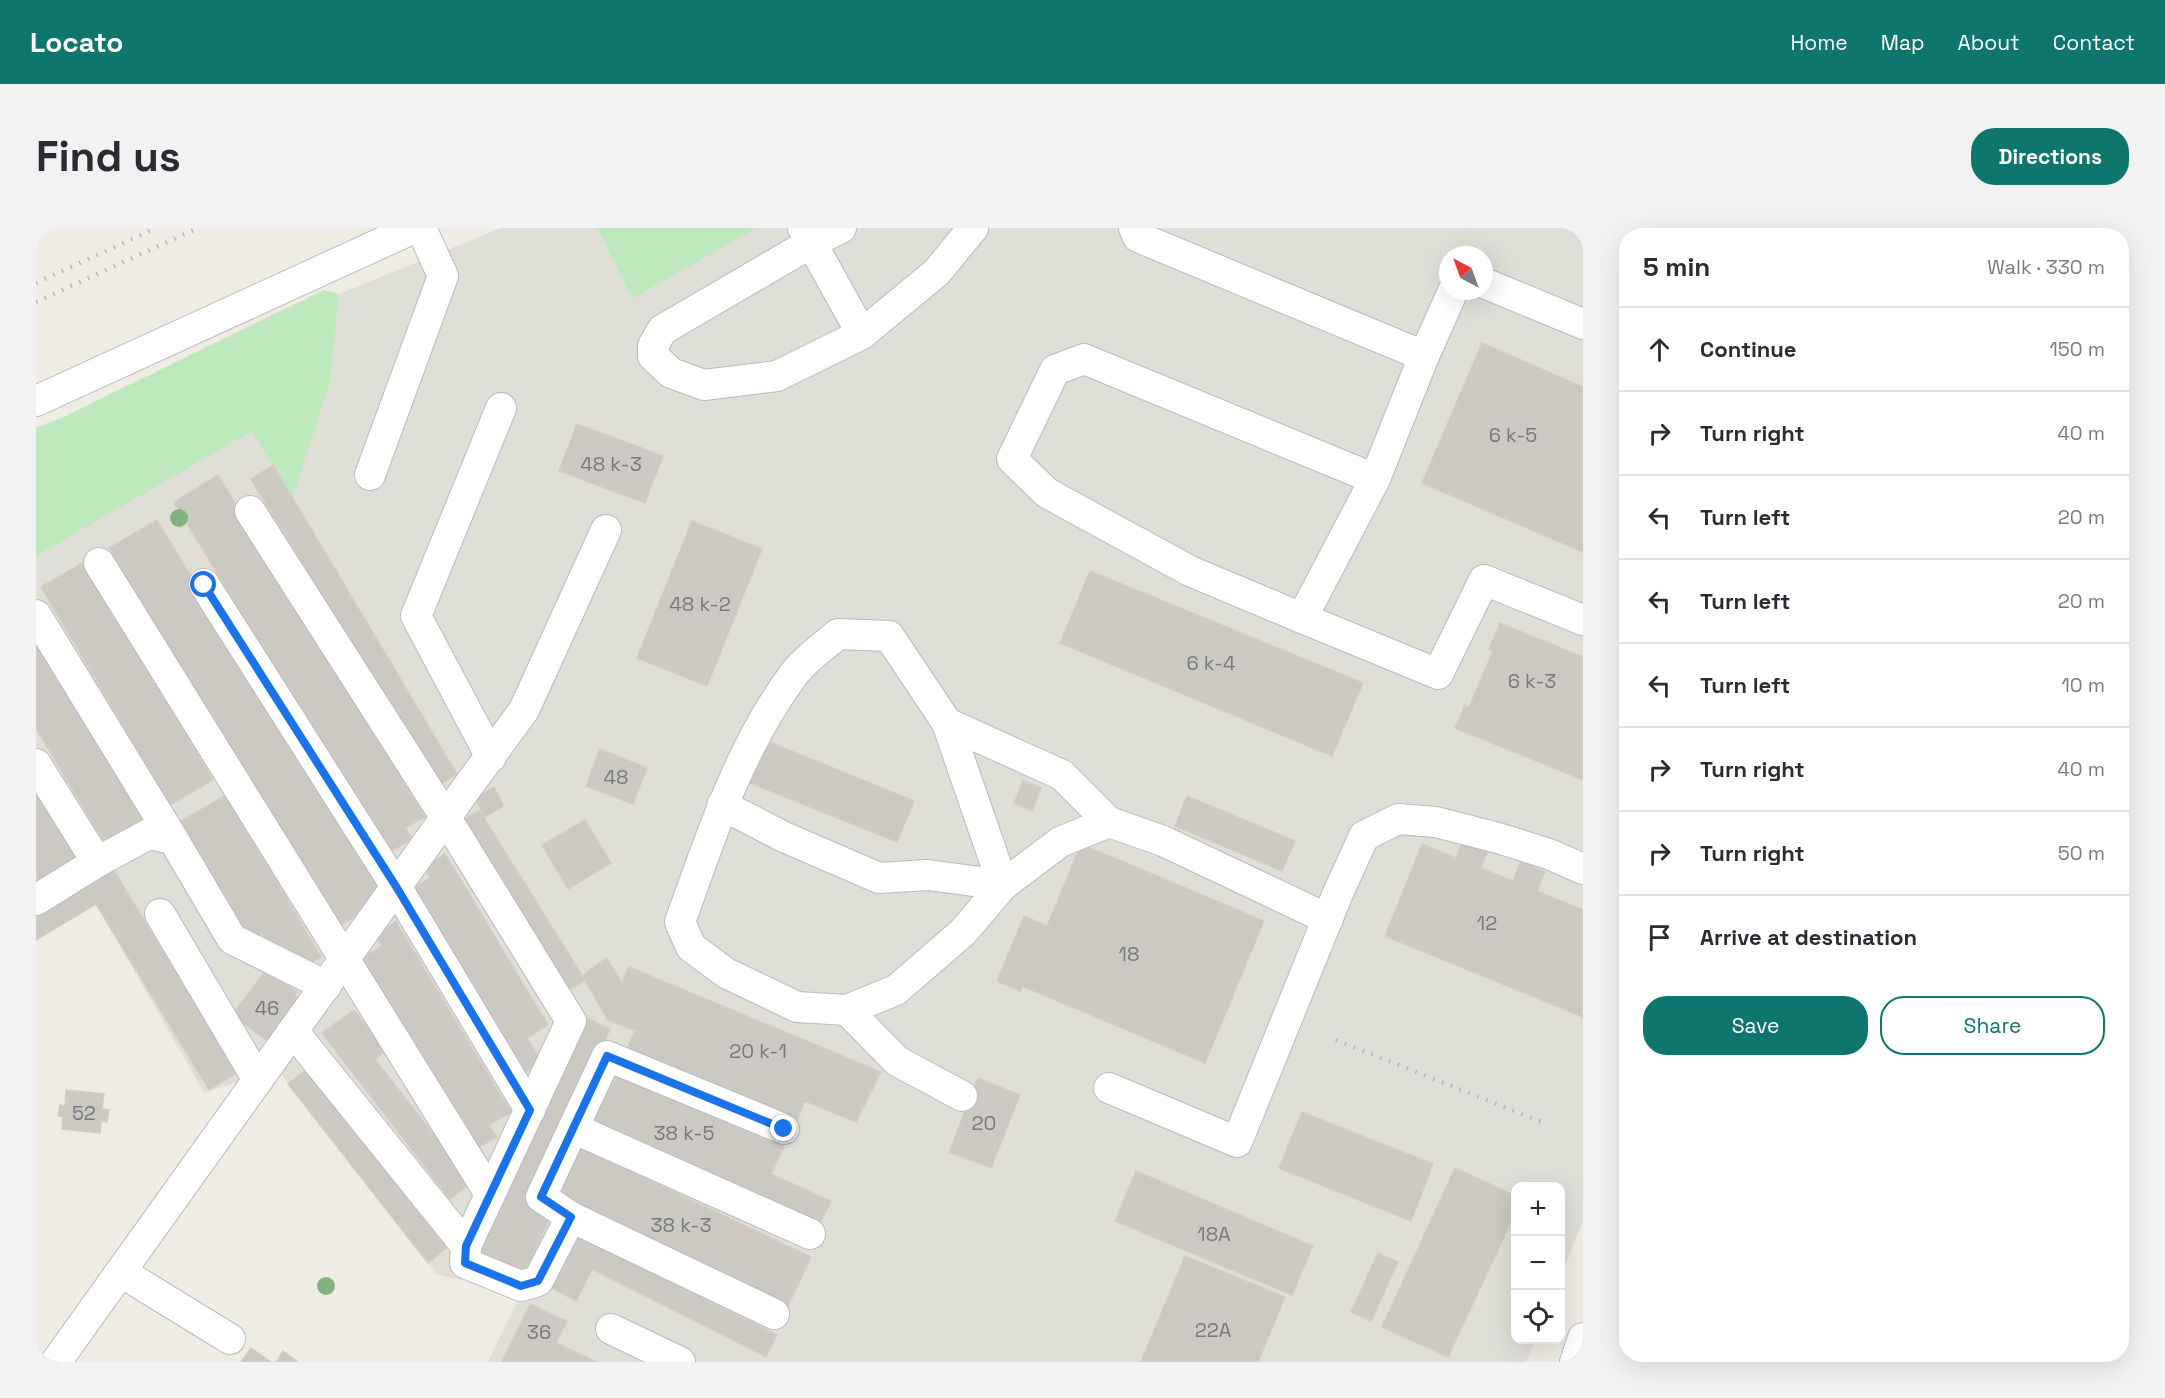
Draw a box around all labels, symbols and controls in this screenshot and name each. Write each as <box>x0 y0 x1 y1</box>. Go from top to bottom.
text: Locato <box>30 24 123 60</box>
text: Home <box>1790 29 1848 56</box>
text: Map <box>1881 29 1925 56</box>
text: About <box>1958 29 2020 56</box>
text: Contact <box>2053 29 2135 56</box>
button: Directions <box>1971 128 2129 185</box>
text: Find us <box>36 130 181 183</box>
north arrow <box>1439 246 1493 300</box>
text: 5 min <box>1643 250 1710 284</box>
text: Walk · 330 m <box>1987 254 2105 280</box>
icon: ahead <box>1643 333 1676 366</box>
text: Continue <box>1700 335 1796 363</box>
text: 150 m <box>2050 336 2105 362</box>
icon: right <box>1643 417 1676 450</box>
text: Turn right <box>1700 419 1805 447</box>
text: 40 m <box>2057 420 2105 446</box>
house number: 6 k-5 <box>1489 422 1537 448</box>
house number: 48 k-3 <box>580 451 642 477</box>
icon: left <box>1643 501 1676 534</box>
text: Turn left <box>1700 503 1790 531</box>
text: 20 m <box>2058 504 2105 530</box>
route start <box>190 571 216 597</box>
icon: left <box>1643 585 1676 618</box>
text: Turn left <box>1700 587 1790 615</box>
text: 20 m <box>2058 588 2105 614</box>
house number: 48 k-2 <box>669 591 731 617</box>
house number: 6 k-4 <box>1186 650 1236 676</box>
house number: 6 k-3 <box>1508 668 1556 694</box>
icon: left <box>1643 669 1676 702</box>
text: Turn left <box>1700 671 1790 699</box>
text: 10 m <box>2061 672 2105 698</box>
icon: right <box>1643 753 1676 786</box>
text: Turn right <box>1700 755 1805 783</box>
text: 40 m <box>2057 756 2105 782</box>
house number: 48 <box>604 764 628 790</box>
icon: right <box>1643 837 1676 870</box>
text: Turn right <box>1700 839 1805 867</box>
text: 50 m <box>2058 840 2105 866</box>
house number: 12 <box>1477 910 1497 936</box>
icon: arrive <box>1643 921 1676 954</box>
text: Arrive at destination <box>1700 923 1917 951</box>
house number: 18 <box>1119 941 1139 967</box>
house number: 46 <box>255 995 279 1021</box>
button: Save <box>1643 996 1868 1055</box>
button: Share <box>1880 996 2105 1055</box>
house number: 20 k-1 <box>729 1038 787 1064</box>
house number: 52 <box>72 1100 96 1126</box>
house number: 20 <box>972 1110 996 1136</box>
route end <box>770 1115 796 1141</box>
house number: 38 k-5 <box>654 1120 714 1146</box>
map controls <box>1511 1182 1565 1344</box>
button: + <box>1511 1182 1565 1236</box>
house number: 38 k-3 <box>650 1212 712 1238</box>
house number: 18A <box>1197 1221 1231 1247</box>
button: − <box>1511 1236 1565 1290</box>
button: locate <box>1511 1290 1565 1344</box>
house number: 22A <box>1195 1317 1232 1343</box>
house number: 36 <box>527 1319 551 1345</box>

